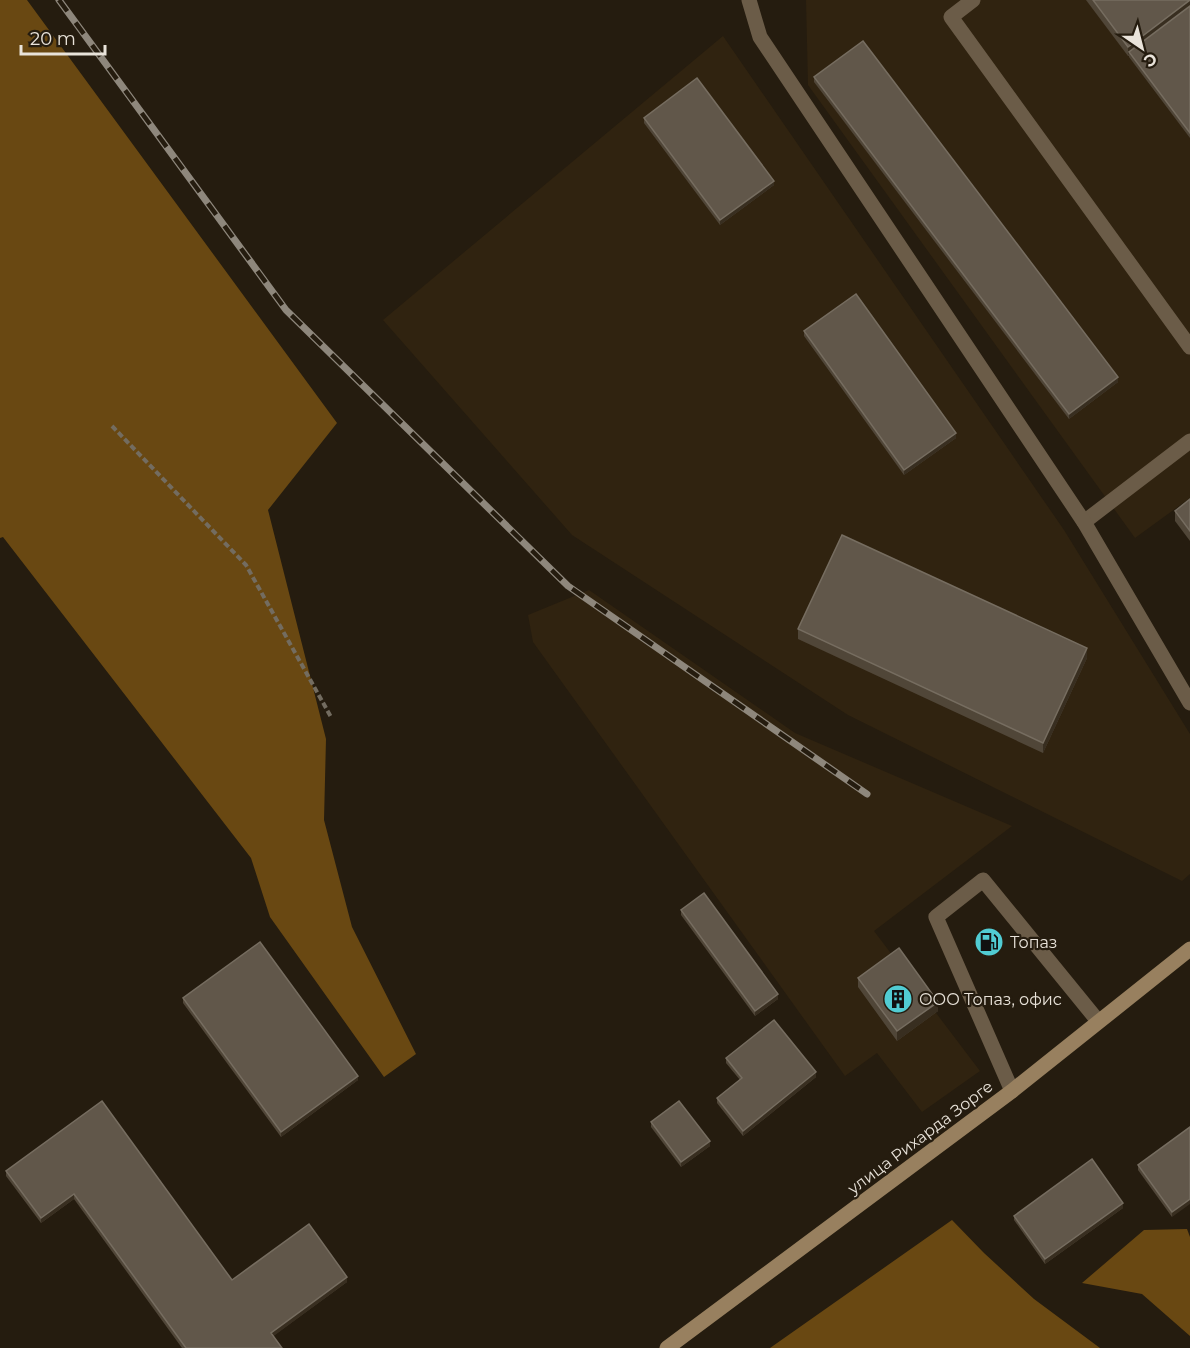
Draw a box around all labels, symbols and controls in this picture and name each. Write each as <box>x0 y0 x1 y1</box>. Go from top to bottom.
scale bar <box>21 18 105 56</box>
north arrow <box>1112 18 1172 78</box>
text: 20 m <box>30 28 76 50</box>
text: С <box>1140 49 1161 71</box>
fuel station icon: Топаз <box>973 926 1005 958</box>
place label: Топаз <box>1010 933 1057 952</box>
building icon: ООО Топаз, офис <box>882 983 914 1015</box>
place label: ООО Топаз, офис <box>919 990 1062 1009</box>
street label: улица Рихарда Зорге <box>843 1077 997 1199</box>

